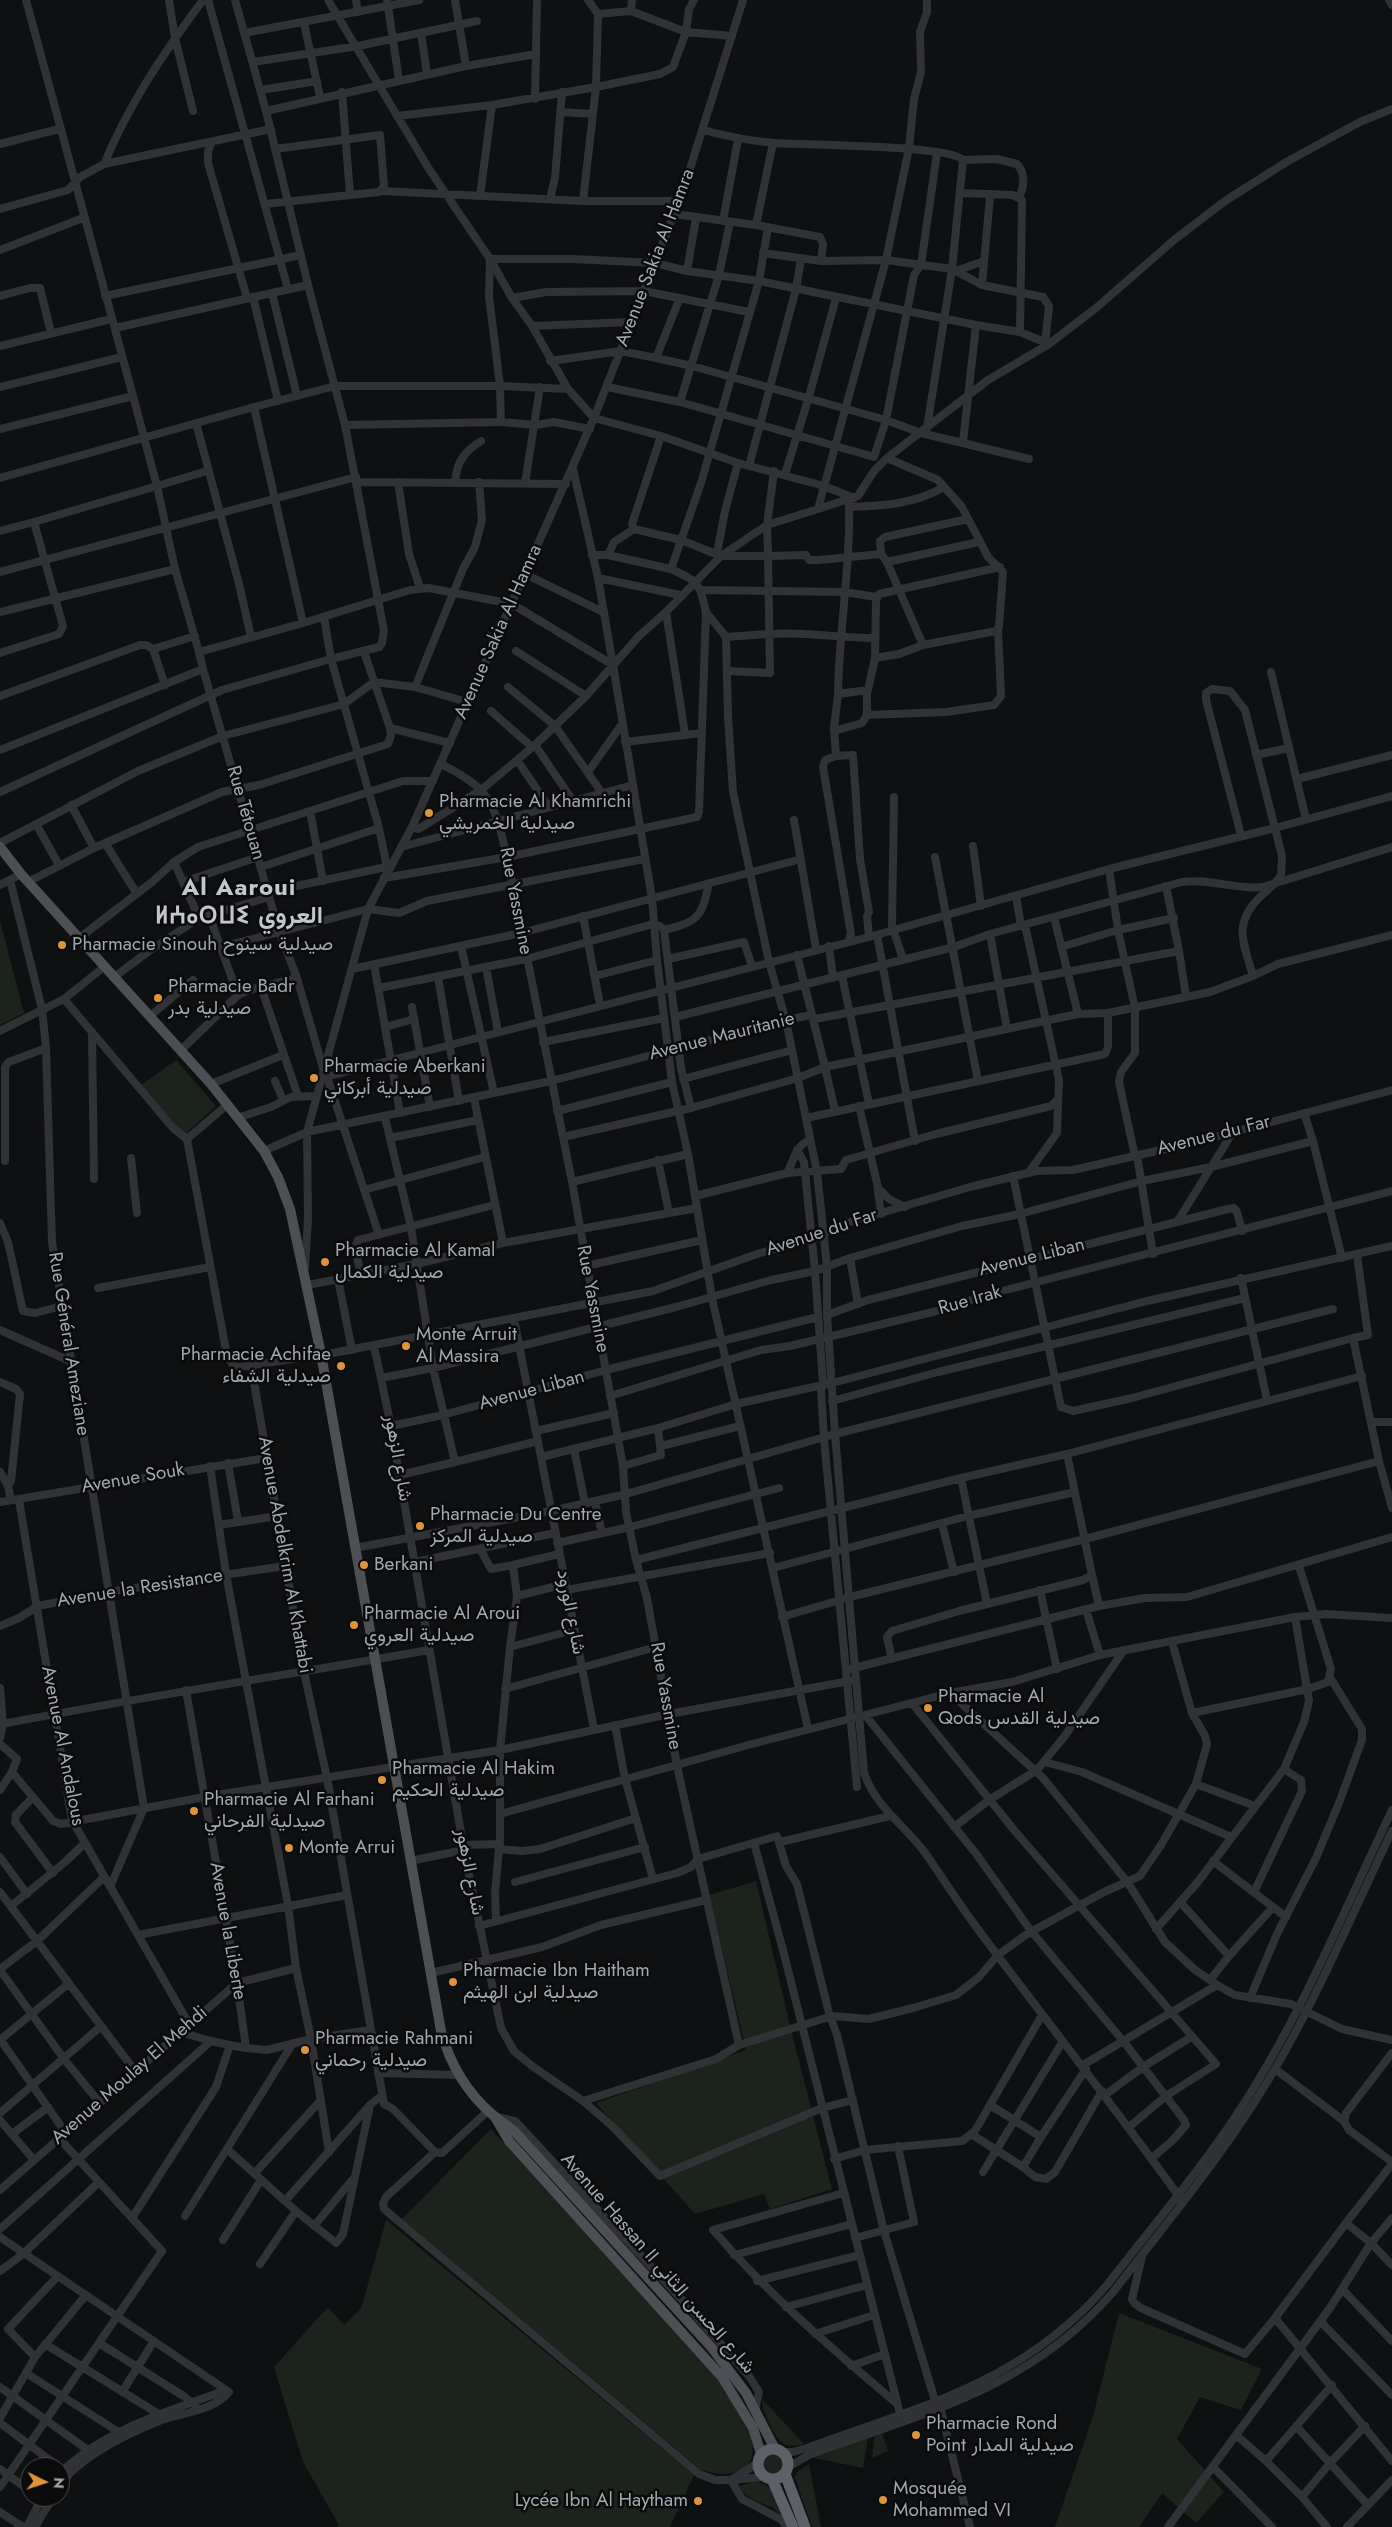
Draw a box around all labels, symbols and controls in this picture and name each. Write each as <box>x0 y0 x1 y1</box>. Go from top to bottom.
street label: Avenue Sakia Al Hamra <box>612 166 700 350</box>
street label: Avenue Sakia Al Hamra <box>450 541 548 723</box>
street label: Rue Tétouan <box>221 763 269 863</box>
place label: Pharmacie Al Khamrichi صيدلية الخمريشي <box>439 791 631 835</box>
marker: Pharmacie Al Khamrichi صيدلية الخمريشي <box>423 807 435 819</box>
street label: Rue Yassmine <box>493 845 537 957</box>
district label: Al Aaroui ⵍⵄⴰⵔⵡⵉ العروي <box>158 875 320 931</box>
place label: Pharmacie Sinouh صيدلية سينوح <box>72 934 333 956</box>
marker: Pharmacie Sinouh صيدلية سينوح <box>56 939 68 951</box>
place label: Pharmacie Badr صيدلية بدر <box>168 976 295 1020</box>
marker: Pharmacie Badr صيدلية بدر <box>152 992 164 1004</box>
street label: Avenue Mauritanie <box>647 1008 797 1066</box>
place label: Pharmacie Aberkani صيدلية أبركاني <box>324 1056 486 1100</box>
marker: Pharmacie Aberkani صيدلية أبركاني <box>308 1072 320 1084</box>
street label: Avenue du Far <box>1155 1111 1273 1161</box>
street label: Avenue du Far <box>763 1204 881 1262</box>
street label: Avenue Liban <box>977 1234 1087 1282</box>
place label: Pharmacie Al Kamal صيدلية الكمال <box>335 1240 495 1284</box>
street label: Rue Yassmine <box>570 1243 614 1355</box>
street label: Rue Général Ameziane <box>42 1251 94 1437</box>
marker: Pharmacie Al Kamal صيدلية الكمال <box>319 1256 331 1268</box>
street label: Rue Irak <box>936 1281 1004 1321</box>
place label: Monte Arruit Al Massira <box>416 1324 517 1368</box>
marker: Monte Arruit Al Massira <box>400 1340 412 1352</box>
place label: Pharmacie Achifae صيدلية الشفاء <box>181 1344 331 1388</box>
marker: Pharmacie Achifae صيدلية الشفاء <box>335 1360 347 1372</box>
street label: Avenue Liban <box>477 1366 587 1416</box>
street label: شارع الزهور <box>378 1413 416 1503</box>
street label: Avenue Abdelkrim Al Khattabi <box>252 1435 316 1675</box>
street label: Avenue Souk <box>80 1459 186 1499</box>
place label: Pharmacie Du Centre صيدلية المركز <box>430 1504 601 1548</box>
marker: Pharmacie Du Centre صيدلية المركز <box>414 1520 426 1532</box>
place label: Berkani <box>374 1554 433 1576</box>
marker: Berkani <box>358 1559 370 1571</box>
street label: Avenue la Resistance <box>56 1565 224 1613</box>
street label: شارع الورود <box>551 1568 589 1656</box>
place label: Pharmacie Al Aroui صيدلية العروي <box>364 1603 520 1647</box>
marker: Pharmacie Al Aroui صيدلية العروي <box>348 1619 360 1631</box>
street label: Rue Yassmine <box>644 1640 686 1752</box>
street label: Avenue Al Andalous <box>35 1664 89 1828</box>
place label: Pharmacie Al Qods صيدلية القدس <box>938 1686 1100 1730</box>
marker: Pharmacie Al Qods صيدلية القدس <box>922 1702 934 1714</box>
place label: Pharmacie Al Hakim صيدلية الحكيم <box>392 1758 555 1802</box>
marker: Pharmacie Al Hakim صيدلية الحكيم <box>376 1774 388 1786</box>
place label: Pharmacie Al Farhani صيدلية الفرحاني <box>204 1789 375 1833</box>
marker: Pharmacie Al Farhani صيدلية الفرحاني <box>188 1805 200 1817</box>
street label: شارع الزهور <box>449 1827 489 1917</box>
place label: Monte Arrui <box>299 1837 395 1859</box>
marker: Monte Arrui <box>283 1842 295 1854</box>
street label: Avenue la Liberte <box>204 1861 250 2001</box>
place label: Pharmacie Ibn Haitham صيدلية ابن الهيثم <box>463 1960 650 2004</box>
marker: Pharmacie Ibn Haitham صيدلية ابن الهيثم <box>447 1976 459 1988</box>
street label: Avenue Moulay El Mehdi <box>47 2002 213 2150</box>
place label: Pharmacie Rahmani صيدلية رحماني <box>315 2028 473 2072</box>
marker: Pharmacie Rahmani صيدلية رحماني <box>299 2044 311 2056</box>
street label: Avenue Hassan II شارع الحسن الثاني <box>555 2149 759 2379</box>
place label: Pharmacie Rond Point صيدلية المدار <box>926 2413 1074 2457</box>
marker: Pharmacie Rond Point صيدلية المدار <box>910 2429 922 2441</box>
north arrow <box>20 2457 70 2507</box>
text: N <box>49 2477 69 2489</box>
place label: Mosquée Mohammed VI <box>893 2478 1011 2522</box>
place label: Lycée Ibn Al Haytham <box>515 2490 688 2512</box>
marker: Mosquée Mohammed VI <box>877 2494 889 2506</box>
marker: Lycée Ibn Al Haytham <box>692 2495 704 2507</box>

